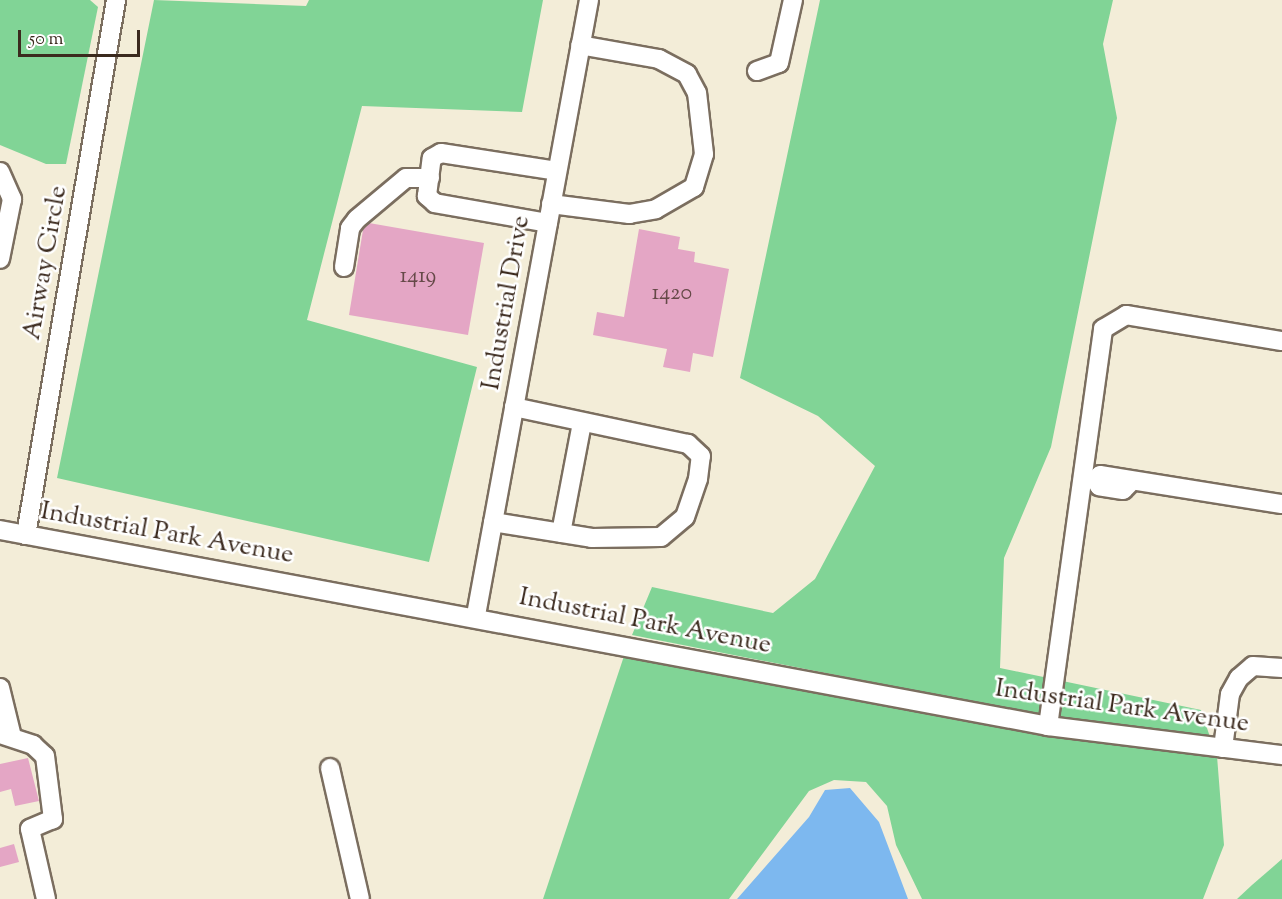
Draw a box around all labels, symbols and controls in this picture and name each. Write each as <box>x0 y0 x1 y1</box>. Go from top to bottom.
scale bar <box>21 18 142 56</box>
text: 50 m <box>29 27 63 53</box>
street label: Airway Circle <box>17 183 75 343</box>
street label: Industrial Drive <box>476 213 538 393</box>
house number: 1419 <box>400 265 436 291</box>
house number: 1420 <box>652 282 692 308</box>
street label: Industrial Park Avenue <box>38 496 296 572</box>
street label: Industrial Park Avenue <box>516 582 774 662</box>
street label: Industrial Park Avenue <box>993 674 1251 740</box>

